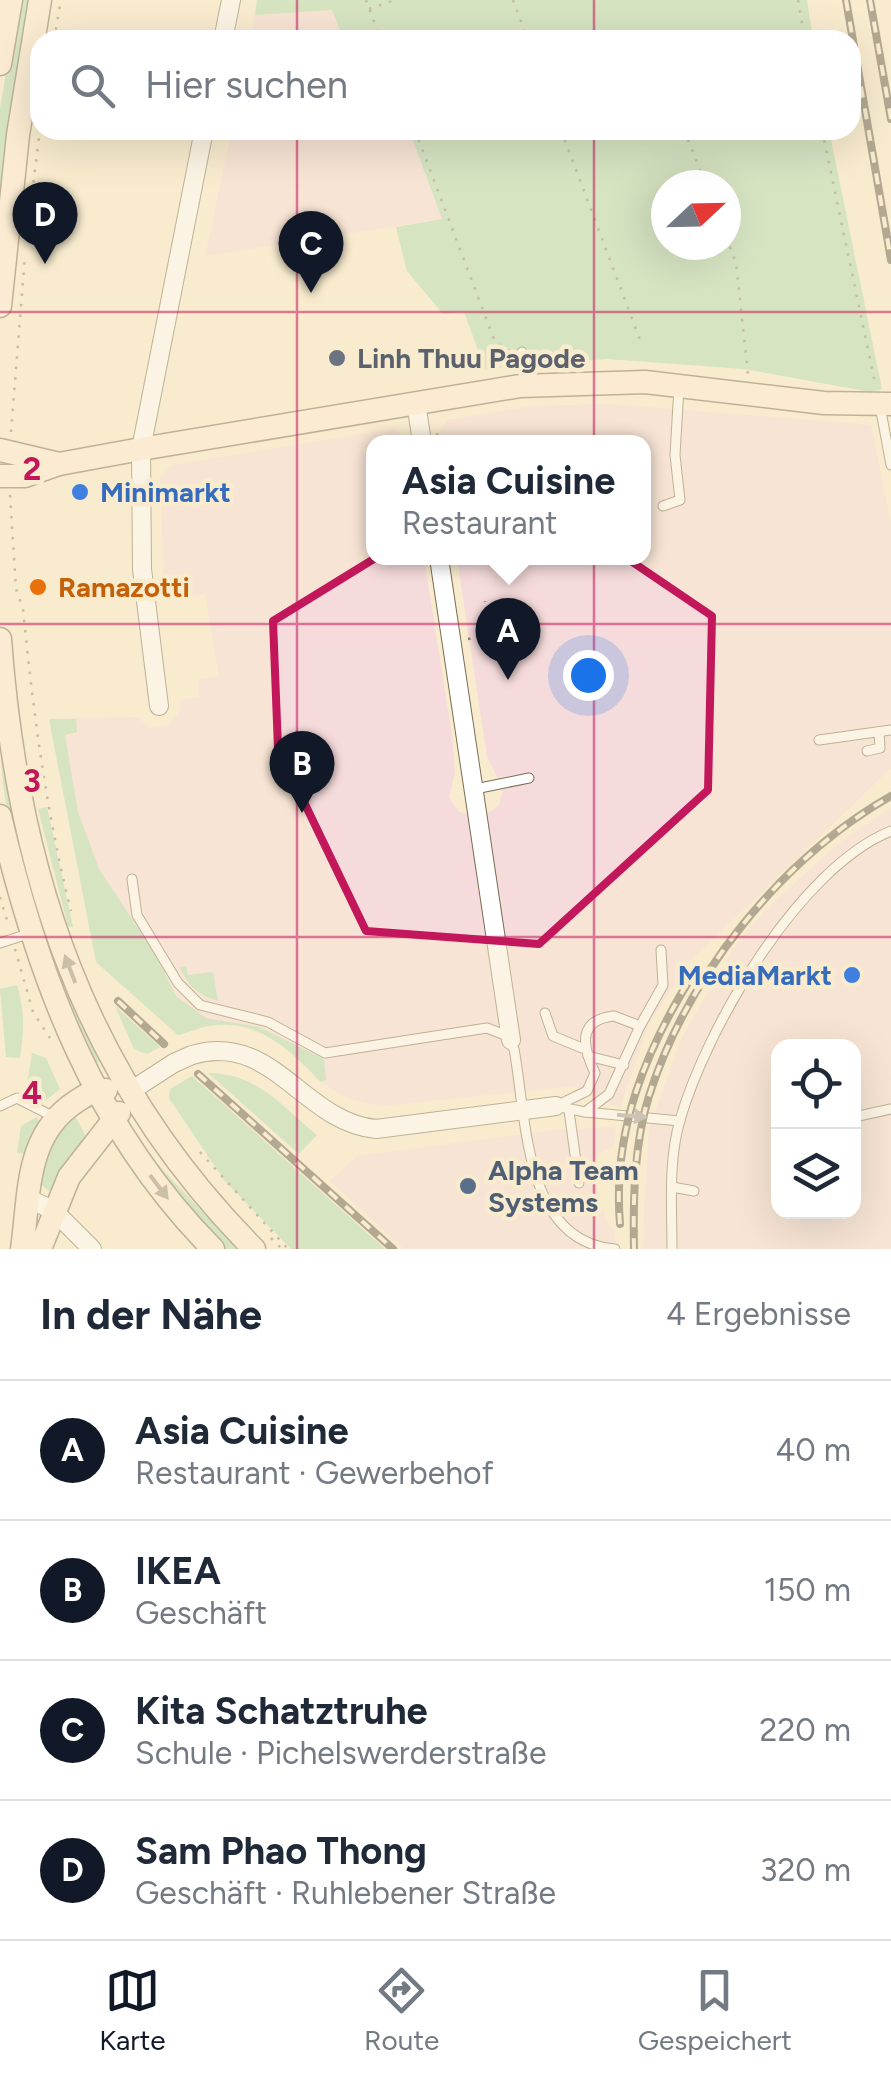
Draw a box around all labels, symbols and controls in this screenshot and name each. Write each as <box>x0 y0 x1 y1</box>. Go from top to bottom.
search box <box>30 30 861 140</box>
icon: search <box>65 58 120 113</box>
text: Hier suchen <box>145 62 348 108</box>
north arrow <box>651 170 741 260</box>
pin: D <box>12 182 78 264</box>
pin: C <box>278 210 344 293</box>
place label: Linh Thuu Pagode <box>357 341 585 375</box>
marker: Linh Thuu Pagode <box>326 347 348 369</box>
popup <box>366 435 651 565</box>
text: 2 <box>23 450 41 488</box>
text: Asia Cuisine <box>402 458 615 504</box>
place label: Minimarkt <box>100 475 231 509</box>
marker: Minimarkt <box>69 481 91 503</box>
text: Restaurant <box>402 504 557 542</box>
place label: Ramazotti <box>58 570 190 604</box>
marker: Ramazotti <box>27 576 49 598</box>
pin: A <box>476 598 540 680</box>
your location <box>563 650 614 701</box>
pin: B <box>270 730 334 813</box>
text: 3 <box>23 762 41 800</box>
one-way arrow <box>61 954 77 984</box>
place label: MediaMarkt <box>678 958 832 992</box>
marker: MediaMarkt <box>841 964 863 986</box>
map controls <box>771 1039 861 1219</box>
button: locate <box>771 1039 861 1129</box>
text: 4 <box>22 1074 42 1112</box>
one-way arrow <box>617 1108 649 1124</box>
button: layers <box>771 1129 861 1219</box>
place label: Alpha Team Systems <box>488 1153 639 1219</box>
one-way arrow <box>148 1174 169 1200</box>
marker: Alpha Team Systems <box>457 1175 479 1197</box>
text: In der Nähe <box>40 1289 262 1340</box>
text: 4 Ergebnisse <box>666 1295 851 1333</box>
text: Asia Cuisine <box>135 1408 349 1454</box>
text: A <box>61 1431 84 1469</box>
text: 40 m <box>775 1431 851 1469</box>
text: Restaurant · Gewerbehof <box>135 1454 493 1492</box>
text: IKEA <box>135 1548 221 1594</box>
text: B <box>63 1571 82 1609</box>
text: 150 m <box>764 1571 851 1609</box>
text: Geschäft <box>135 1594 267 1632</box>
text: Kita Schatztruhe <box>135 1688 428 1734</box>
text: C <box>61 1711 84 1749</box>
text: 220 m <box>760 1711 851 1749</box>
text: Schule · Pichelswerderstraße <box>135 1734 546 1772</box>
text: Sam Phao Thong <box>135 1828 427 1874</box>
text: D <box>61 1851 84 1889</box>
text: 320 m <box>760 1851 851 1889</box>
text: Geschäft · Ruhlebener Straße <box>135 1874 556 1912</box>
tab: Karte <box>99 1963 166 2057</box>
tab: Route <box>364 1963 439 2057</box>
tab: Gespeichert <box>638 1963 792 2057</box>

